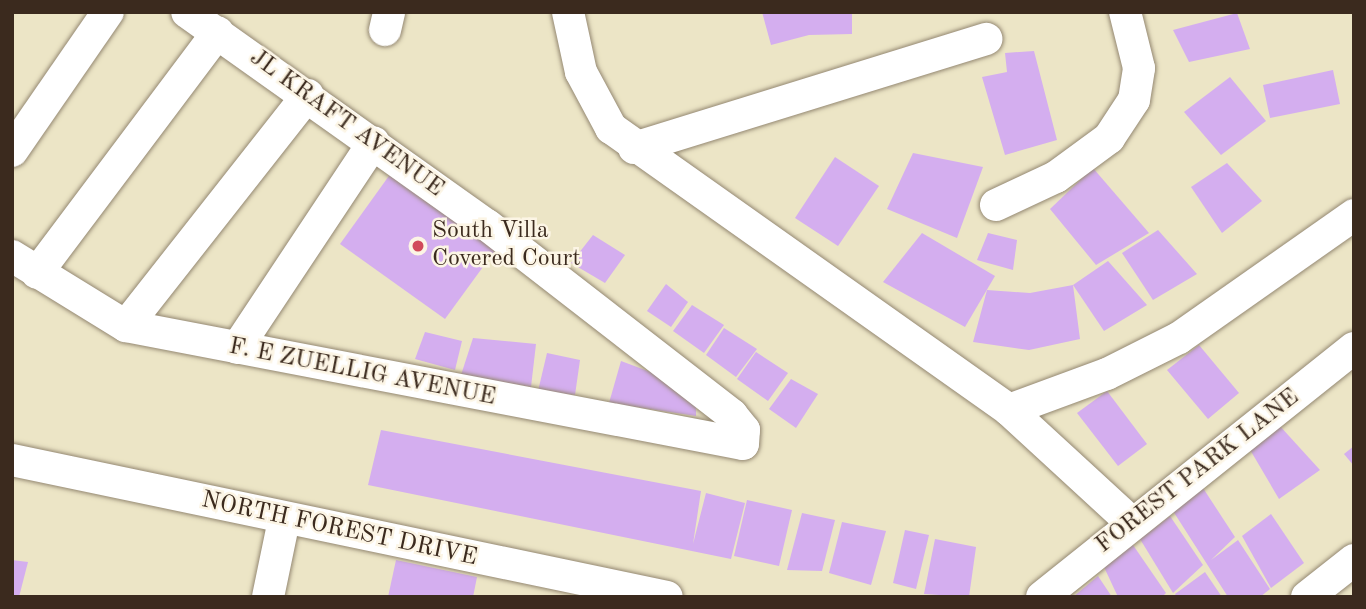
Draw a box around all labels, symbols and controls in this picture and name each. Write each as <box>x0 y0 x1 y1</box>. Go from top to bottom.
street label: JL KRAFT AVENUE <box>243 44 449 204</box>
place label: South Villa Covered Court <box>432 218 581 274</box>
marker: South Villa Covered Court <box>410 238 426 254</box>
street label: F. E ZUELLIG AVENUE <box>226 333 498 413</box>
street label: FOREST PARK LANE <box>1091 384 1305 560</box>
street label: NORTH FOREST DRIVE <box>198 487 480 573</box>

